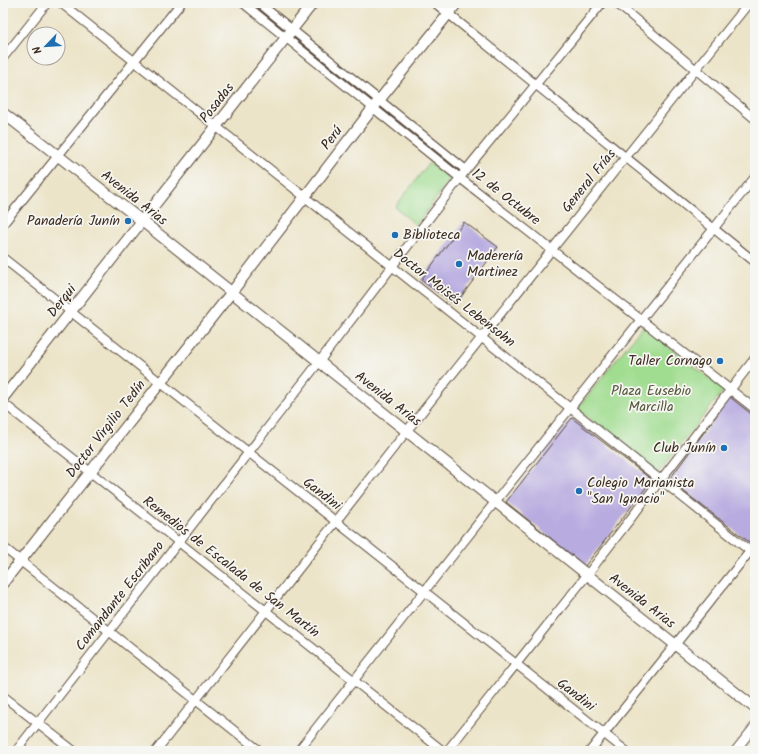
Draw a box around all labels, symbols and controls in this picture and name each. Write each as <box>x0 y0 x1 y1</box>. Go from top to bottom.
north arrow <box>26 26 66 66</box>
text: N <box>28 43 47 57</box>
street label: Posadas <box>194 78 240 128</box>
street label: Perú <box>316 121 349 155</box>
street label: General Frías <box>556 144 622 218</box>
street label: 12 de Octubre <box>467 163 546 231</box>
street label: Avenida Arias <box>96 165 172 231</box>
place label: Panadería Junín <box>27 210 120 232</box>
marker: Panadería Junín <box>123 216 133 226</box>
place label: Biblioteca <box>403 224 460 246</box>
marker: Biblioteca <box>390 230 400 240</box>
street label: Doctor Moisés Lebensohn <box>388 243 520 353</box>
place label: Maderería Martinez <box>467 245 523 283</box>
marker: Maderería Martinez <box>454 259 464 269</box>
street label: Derqui <box>42 279 82 322</box>
place label: Taller Cornago <box>628 350 712 372</box>
marker: Taller Cornago <box>715 356 725 366</box>
street label: Avenida Arias <box>350 366 426 432</box>
street label: Doctor Virgilio Tedín <box>61 375 151 483</box>
park label: Plaza Eusebio Marcilla <box>611 380 691 418</box>
place label: Club Junín <box>653 437 716 459</box>
marker: Club Junín <box>719 443 729 453</box>
street label: Gandini <box>298 472 347 517</box>
place label: Colegio Marianista "San Ignacio" <box>587 472 694 510</box>
marker: Colegio Marianista "San Ignacio" <box>574 486 584 496</box>
street label: Remedios de Escalada de San Martín <box>138 491 324 643</box>
street label: Comandante Escribano <box>70 536 170 656</box>
street label: Avenida Arias <box>604 568 680 634</box>
street label: Gandini <box>552 673 601 718</box>

